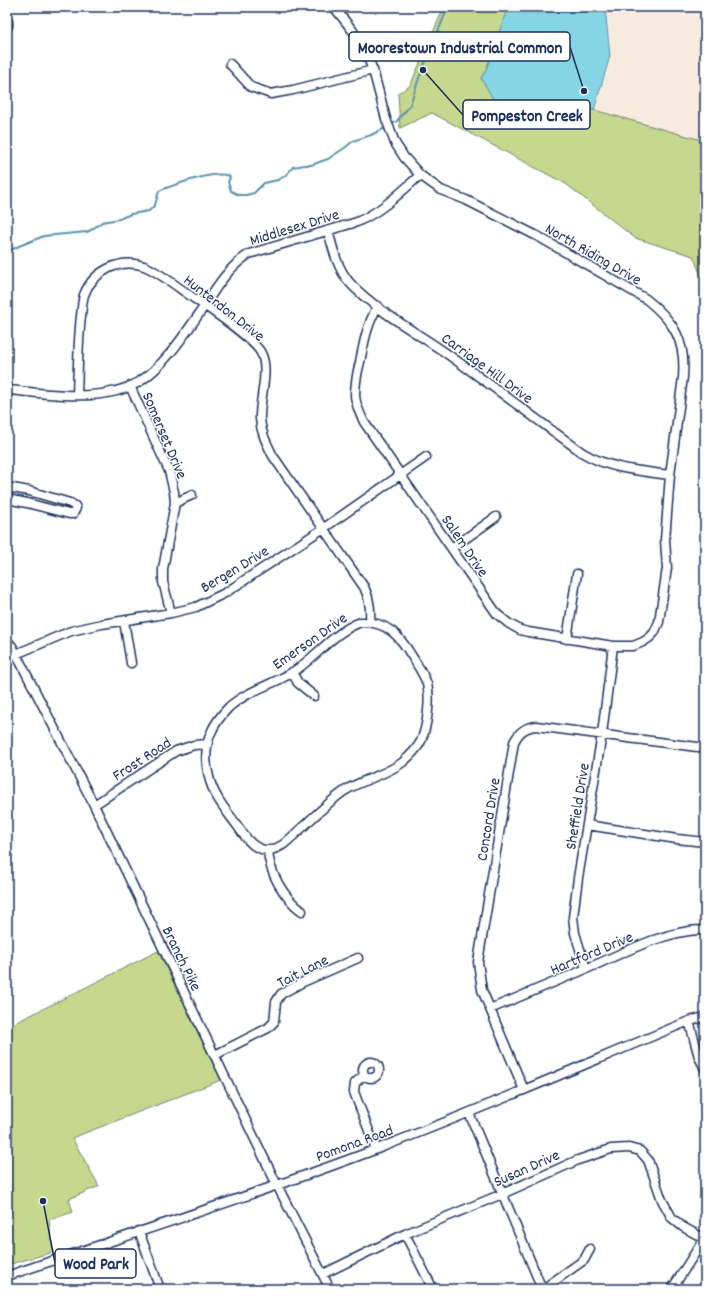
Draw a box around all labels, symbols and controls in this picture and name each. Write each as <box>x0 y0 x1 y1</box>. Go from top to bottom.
callout: Moorestown Industrial Common <box>349 32 570 61</box>
text: Moorestown Industrial Common <box>358 38 562 62</box>
callout: Pompeston Creek <box>463 100 590 129</box>
text: Pompeston Creek <box>471 106 583 130</box>
street label: Middlesex Drive <box>247 204 342 253</box>
street label: North Riding Drive <box>540 218 645 292</box>
street label: Hunterdon Drive <box>178 270 269 348</box>
street label: Carriage Hill Drive <box>436 328 537 410</box>
street label: Somerset Drive <box>135 389 192 483</box>
street label: Salem Drive <box>435 511 493 582</box>
street label: Bergen Drive <box>197 541 274 600</box>
street label: Emerson Drive <box>268 608 353 676</box>
street label: Frost Road <box>108 732 176 788</box>
street label: Sheffield Drive <box>560 761 597 851</box>
street label: Concord Drive <box>472 776 507 863</box>
street label: Branch Pike <box>155 923 206 995</box>
street label: Hartford Drive <box>547 926 637 982</box>
street label: Tait Lane <box>273 950 333 995</box>
street label: Pomona Road <box>313 1120 397 1169</box>
street label: Susan Drive <box>490 1145 564 1194</box>
callout: Wood Park <box>55 1249 136 1278</box>
text: Wood Park <box>63 1254 129 1278</box>

